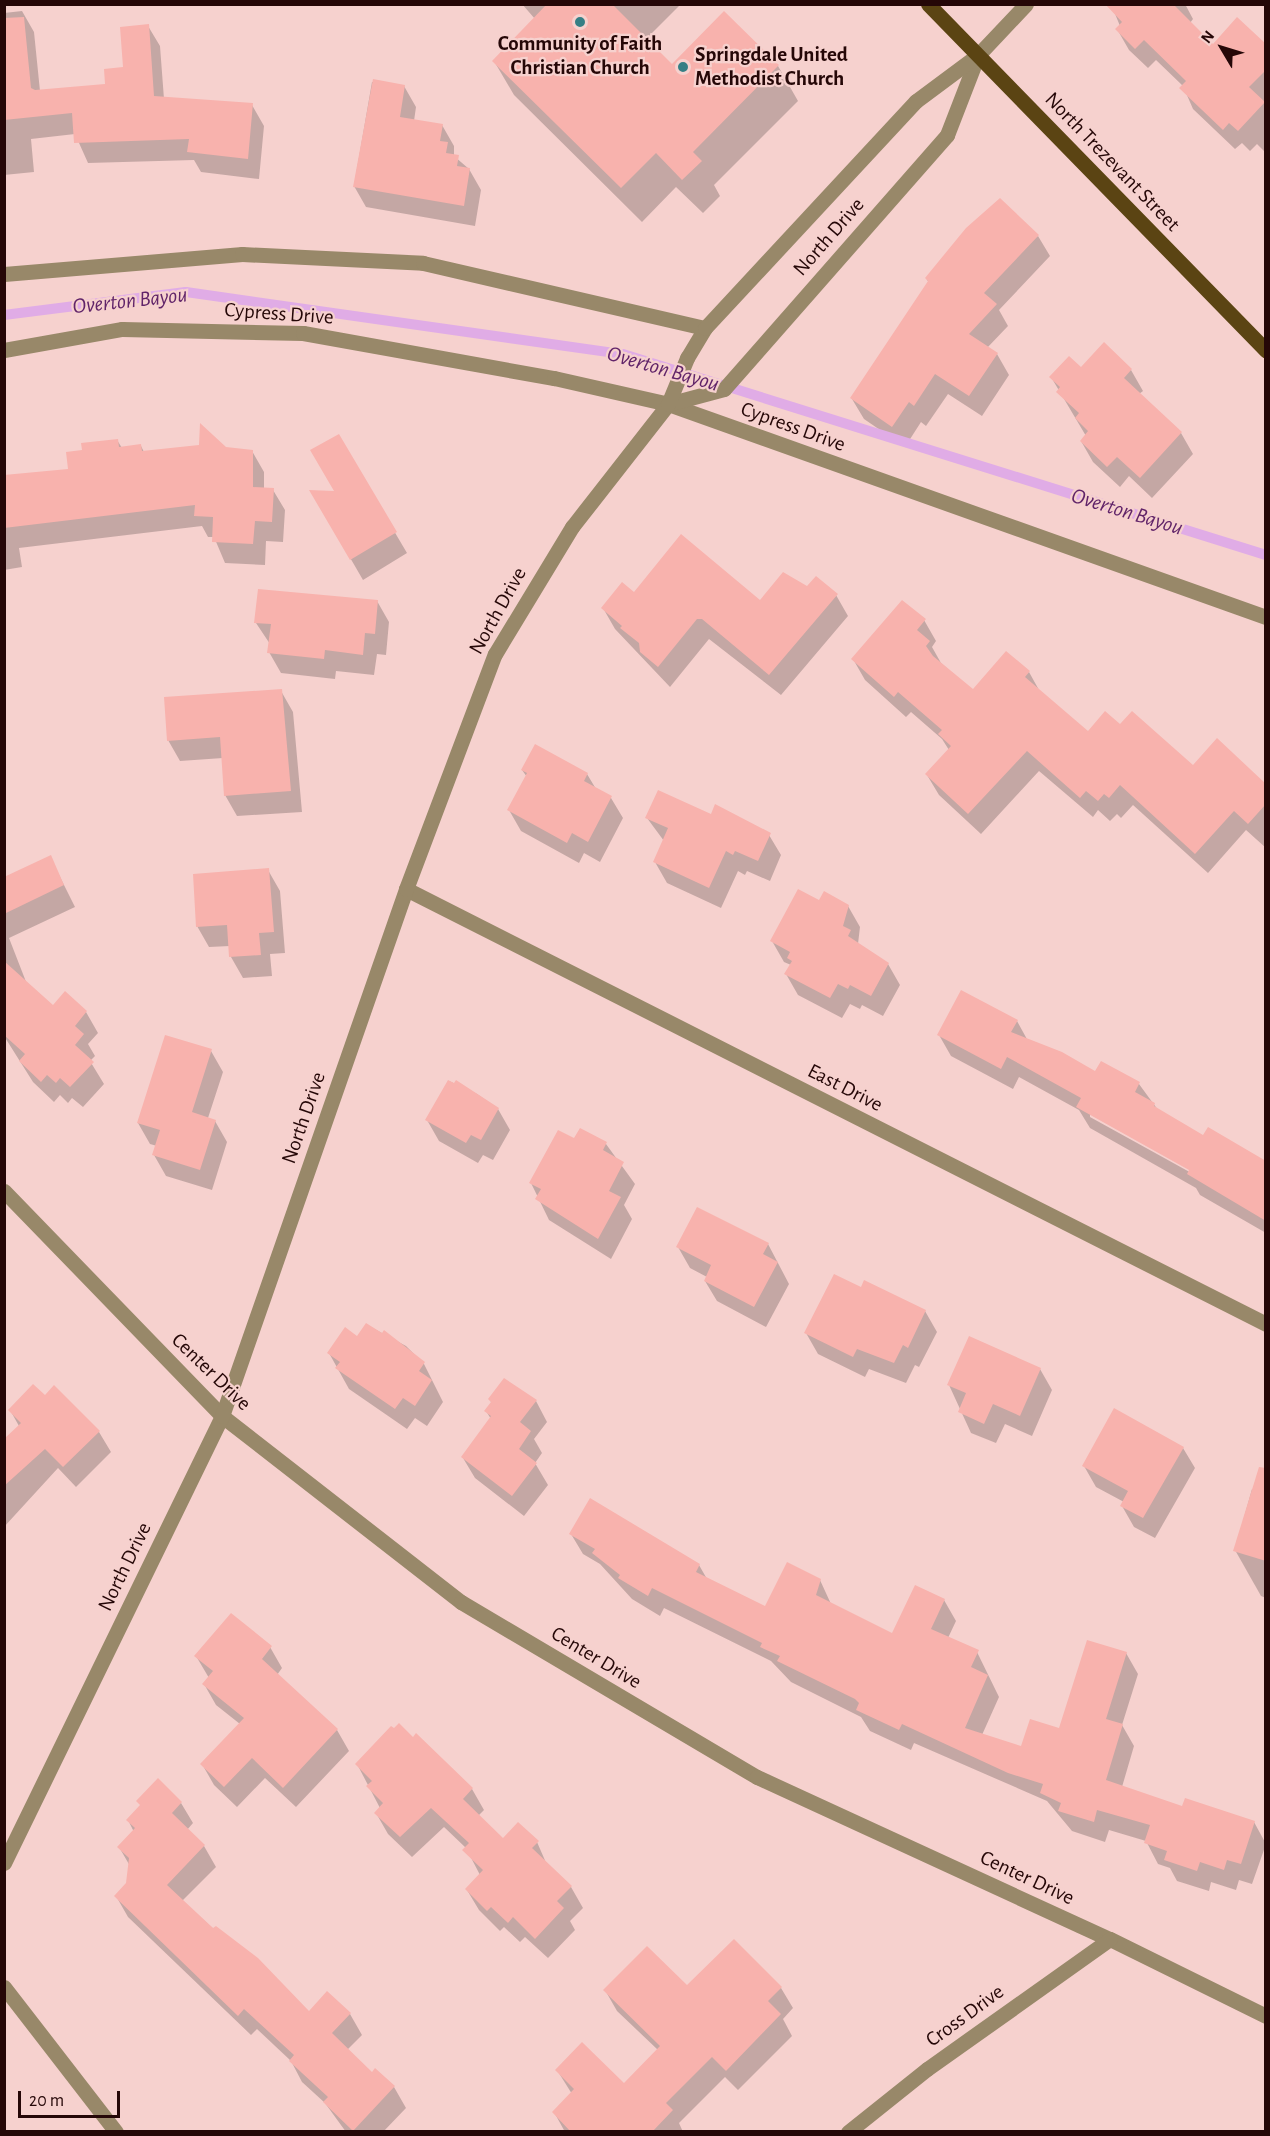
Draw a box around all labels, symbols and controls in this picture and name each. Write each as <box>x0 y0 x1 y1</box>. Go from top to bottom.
marker: Community of Faith Christian Church <box>573 15 587 29</box>
north arrow <box>1192 18 1252 78</box>
text: N <box>1198 28 1218 46</box>
place label: Community of Faith Christian Church <box>498 31 662 81</box>
place label: Springdale United Methodist Church <box>695 42 848 92</box>
marker: Springdale United Methodist Church <box>676 60 690 74</box>
street label: North Trezevant Street <box>1039 87 1185 237</box>
street label: North Drive <box>788 193 870 281</box>
water label: Overton Bayou <box>71 282 189 320</box>
street label: Cypress Drive <box>224 298 334 330</box>
water label: Overton Bayou <box>604 340 722 398</box>
street label: Cypress Drive <box>737 396 849 458</box>
water label: Overton Bayou <box>1068 482 1186 542</box>
street label: North Drive <box>464 563 532 659</box>
street label: East Drive <box>803 1058 887 1118</box>
street label: North Drive <box>277 1069 331 1167</box>
street label: Center Drive <box>166 1328 256 1416</box>
street label: North Drive <box>93 1519 157 1615</box>
street label: Center Drive <box>546 1621 646 1695</box>
street label: Center Drive <box>976 1845 1078 1911</box>
street label: Cross Drive <box>921 1979 1009 2053</box>
scale bar <box>21 2079 123 2117</box>
text: 20 m <box>29 2092 64 2110</box>

